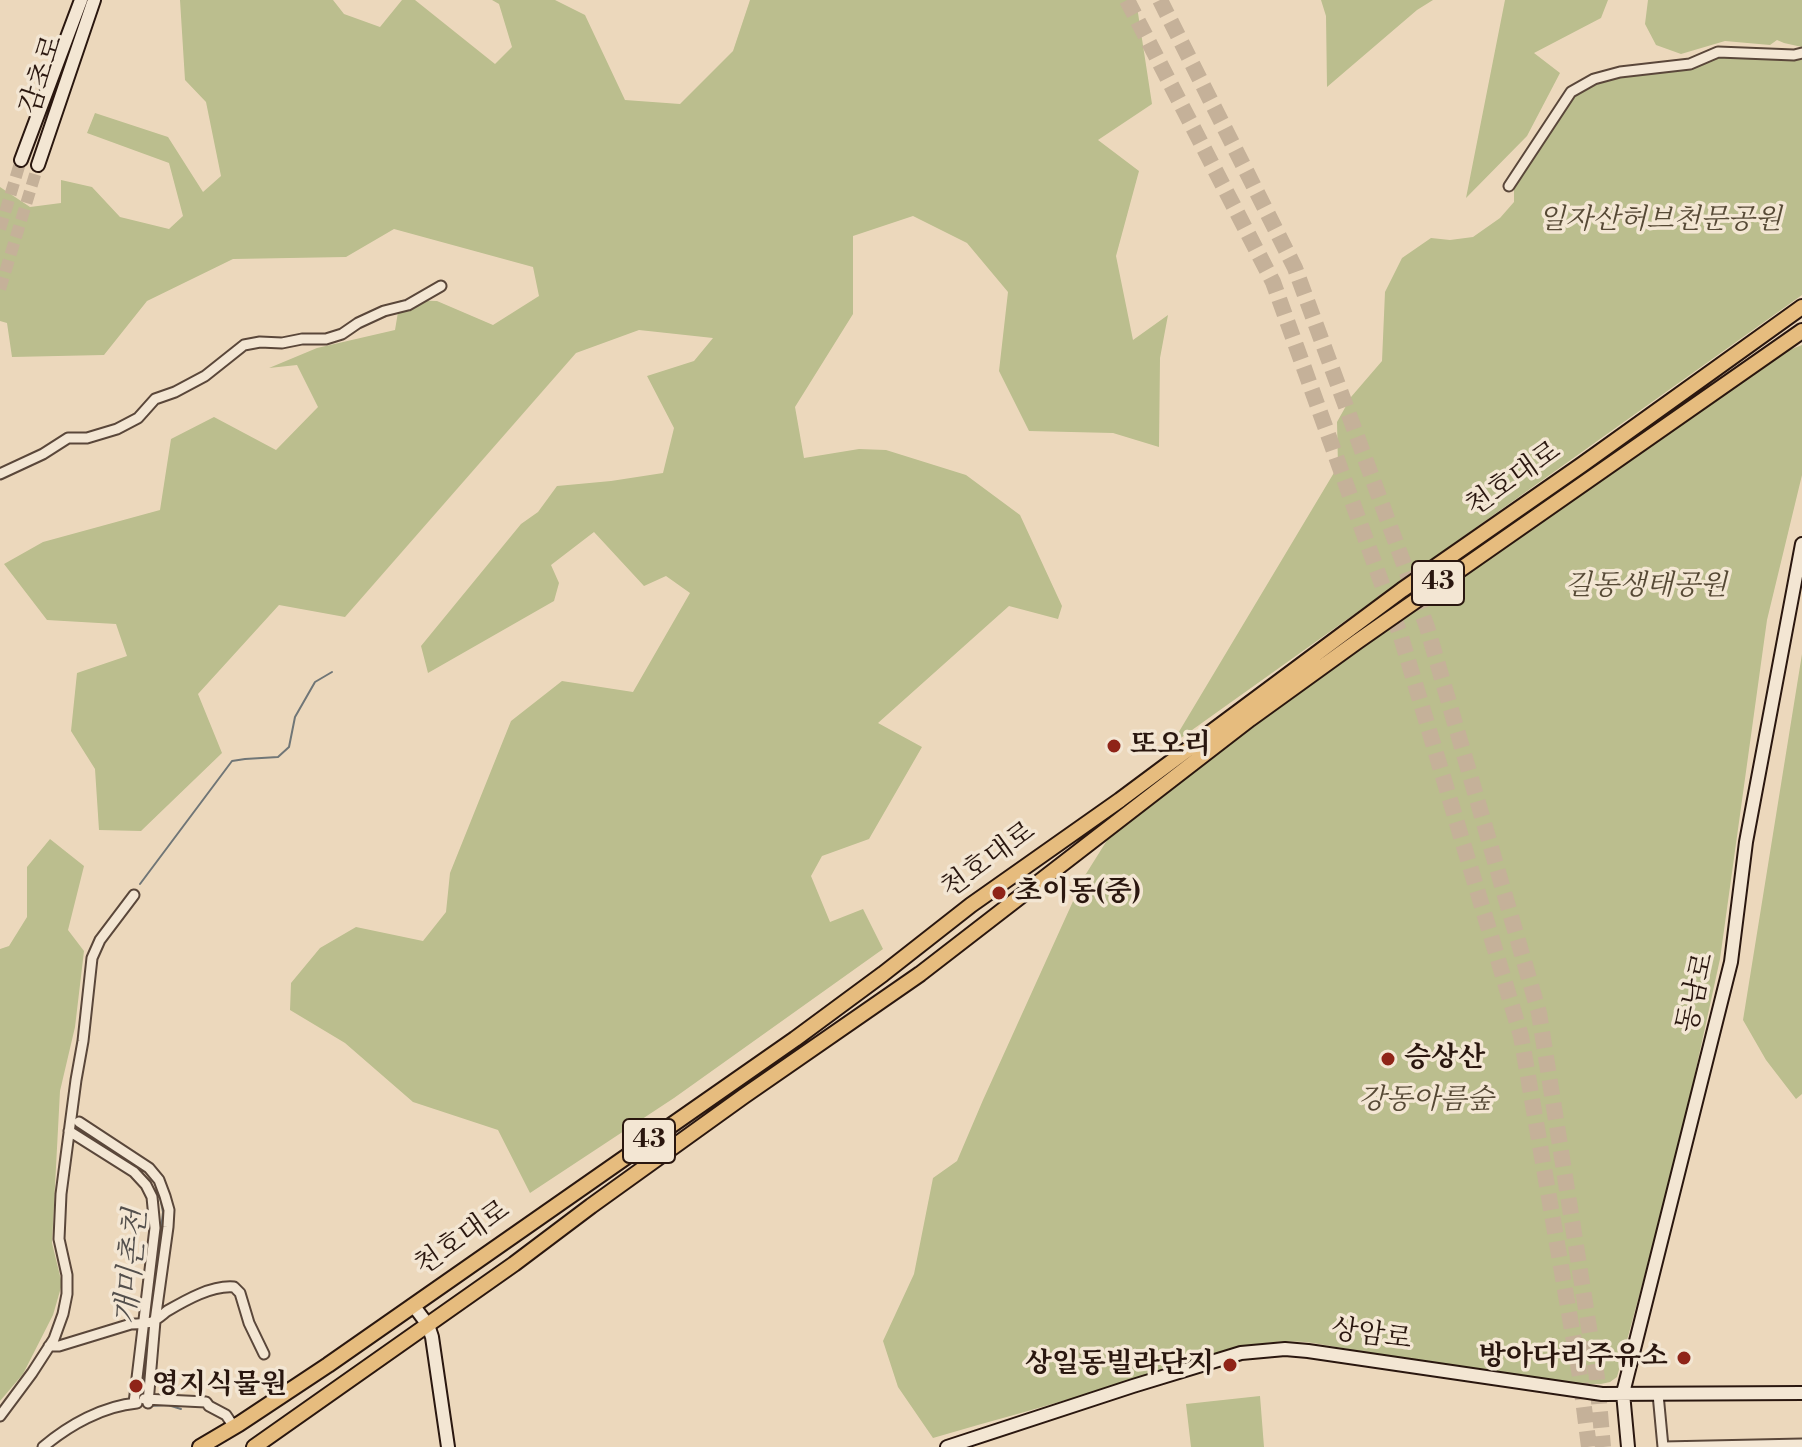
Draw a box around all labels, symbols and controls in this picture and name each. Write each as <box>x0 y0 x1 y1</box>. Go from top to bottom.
street label: 감초로 <box>14 31 72 119</box>
park label: 일자산허브천문공원 <box>1538 204 1782 238</box>
street label: 천호대로 <box>1460 435 1568 525</box>
road number: 43 <box>1412 561 1464 605</box>
park label: 길동생태공원 <box>1565 570 1727 604</box>
place label: 또오리 <box>1130 729 1211 763</box>
marker: 또오리 <box>1105 737 1123 755</box>
street label: 천호대로 <box>935 816 1043 906</box>
place label: 초이동(중) <box>1015 876 1140 910</box>
marker: 초이동(중) <box>990 884 1008 902</box>
street label: 동남로 <box>1672 950 1722 1036</box>
place label: 승상산 <box>1404 1042 1485 1076</box>
marker: 승상산 <box>1379 1050 1397 1068</box>
park label: 강동아름숲 <box>1358 1084 1494 1118</box>
road number: 43 <box>623 1119 675 1163</box>
street label: 천호대로 <box>409 1194 517 1284</box>
water label: 개미촌천 <box>110 1208 156 1326</box>
street label: 상암로 <box>1328 1314 1414 1358</box>
place label: 방아다리주유소 <box>1479 1341 1668 1375</box>
place label: 상일동빌라단지 <box>1025 1348 1214 1382</box>
marker: 방아다리주유소 <box>1675 1349 1693 1367</box>
marker: 상일동빌라단지 <box>1221 1356 1239 1374</box>
place label: 영지식물원 <box>152 1369 287 1403</box>
marker: 영지식물원 <box>127 1377 145 1395</box>

